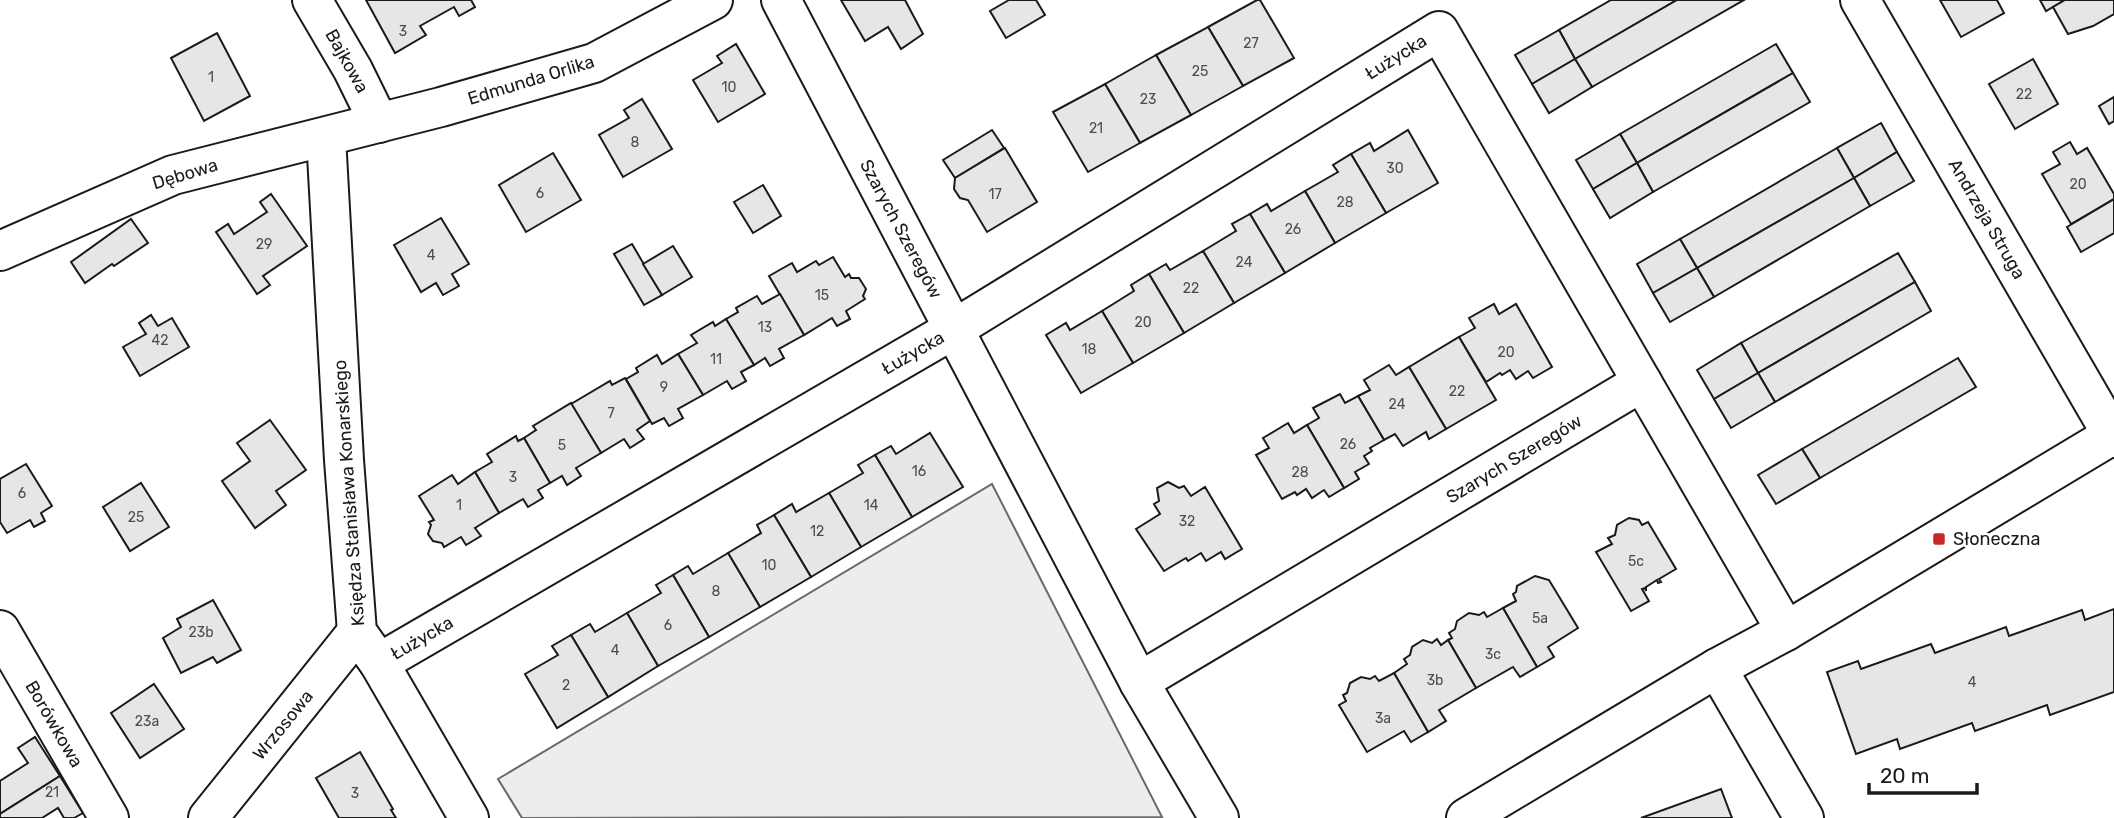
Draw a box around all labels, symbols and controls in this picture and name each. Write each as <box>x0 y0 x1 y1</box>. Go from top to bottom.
house number: 3 <box>399 23 407 40</box>
street label: Bajkowa <box>320 25 374 97</box>
street label: Łużycka <box>1361 30 1431 84</box>
house number: 27 <box>1243 35 1259 52</box>
street label: Edmunda Orlika <box>465 50 597 110</box>
house number: 25 <box>1192 63 1208 80</box>
house number: 1 <box>208 69 214 86</box>
house number: 10 <box>722 79 737 96</box>
house number: 22 <box>2016 86 2032 103</box>
house number: 23 <box>1140 91 1156 108</box>
house number: 21 <box>1089 120 1103 137</box>
house number: 8 <box>631 134 640 151</box>
street label: Dębowa <box>150 154 220 194</box>
street label: Andrzeja Struga <box>1944 155 2030 283</box>
street label: Szarych Szeregów <box>855 156 947 302</box>
house number: 30 <box>1386 160 1404 177</box>
house number: 20 <box>2069 176 2087 193</box>
house number: 6 <box>536 185 544 202</box>
house number: 17 <box>988 186 1002 203</box>
house number: 28 <box>1336 194 1354 211</box>
house number: 26 <box>1285 221 1301 238</box>
house number: 29 <box>256 236 272 253</box>
house number: 4 <box>427 247 436 264</box>
house number: 24 <box>1236 254 1253 271</box>
house number: 22 <box>1183 280 1199 297</box>
house number: 15 <box>815 287 829 304</box>
house number: 20 <box>1134 314 1152 331</box>
house number: 13 <box>758 319 772 336</box>
street label: Łużycka <box>878 326 948 380</box>
house number: 42 <box>152 332 168 349</box>
house number: 18 <box>1082 341 1097 358</box>
house number: 20 <box>1497 344 1515 361</box>
house number: 11 <box>710 351 722 368</box>
street label: Księdza Stanisława Konarskiego <box>329 359 369 627</box>
house number: 9 <box>660 379 668 396</box>
house number: 22 <box>1449 383 1465 400</box>
house number: 24 <box>1389 396 1406 413</box>
house number: 7 <box>607 405 615 422</box>
street label: Szarych Szeregów <box>1442 410 1586 508</box>
house number: 26 <box>1340 436 1356 453</box>
house number: 5 <box>558 437 566 454</box>
house number: 16 <box>912 463 926 480</box>
house number: 28 <box>1291 464 1309 481</box>
house number: 3 <box>509 469 517 486</box>
house number: 6 <box>18 485 26 502</box>
house number: 1 <box>456 497 462 514</box>
house number: 14 <box>864 497 879 514</box>
house number: 25 <box>128 509 144 526</box>
house number: 32 <box>1179 513 1195 530</box>
house number: 12 <box>810 523 824 540</box>
place label: Słoneczna <box>1953 528 2040 550</box>
marker: Słoneczna <box>1931 531 1947 547</box>
house number: 5c <box>1628 553 1644 570</box>
house number: 10 <box>762 557 777 574</box>
house number: 8 <box>712 583 721 600</box>
house number: 5a <box>1532 610 1548 627</box>
street label: Łużycka <box>387 611 457 665</box>
house number: 6 <box>664 617 672 634</box>
house number: 23b <box>189 624 213 641</box>
house number: 4 <box>611 642 620 659</box>
house number: 3c <box>1485 646 1501 663</box>
house number: 3b <box>1427 672 1443 689</box>
house number: 4 <box>1968 674 1977 691</box>
street label: Borówkowa <box>20 677 88 771</box>
house number: 2 <box>562 677 570 694</box>
street label: Wrzosowa <box>248 686 318 764</box>
house number: 3a <box>1375 710 1391 727</box>
house number: 23a <box>135 713 159 730</box>
scale bar <box>1869 752 1978 796</box>
text: 20 m <box>1880 763 1929 788</box>
house number: 21 <box>45 784 59 801</box>
house number: 3 <box>351 785 359 802</box>

